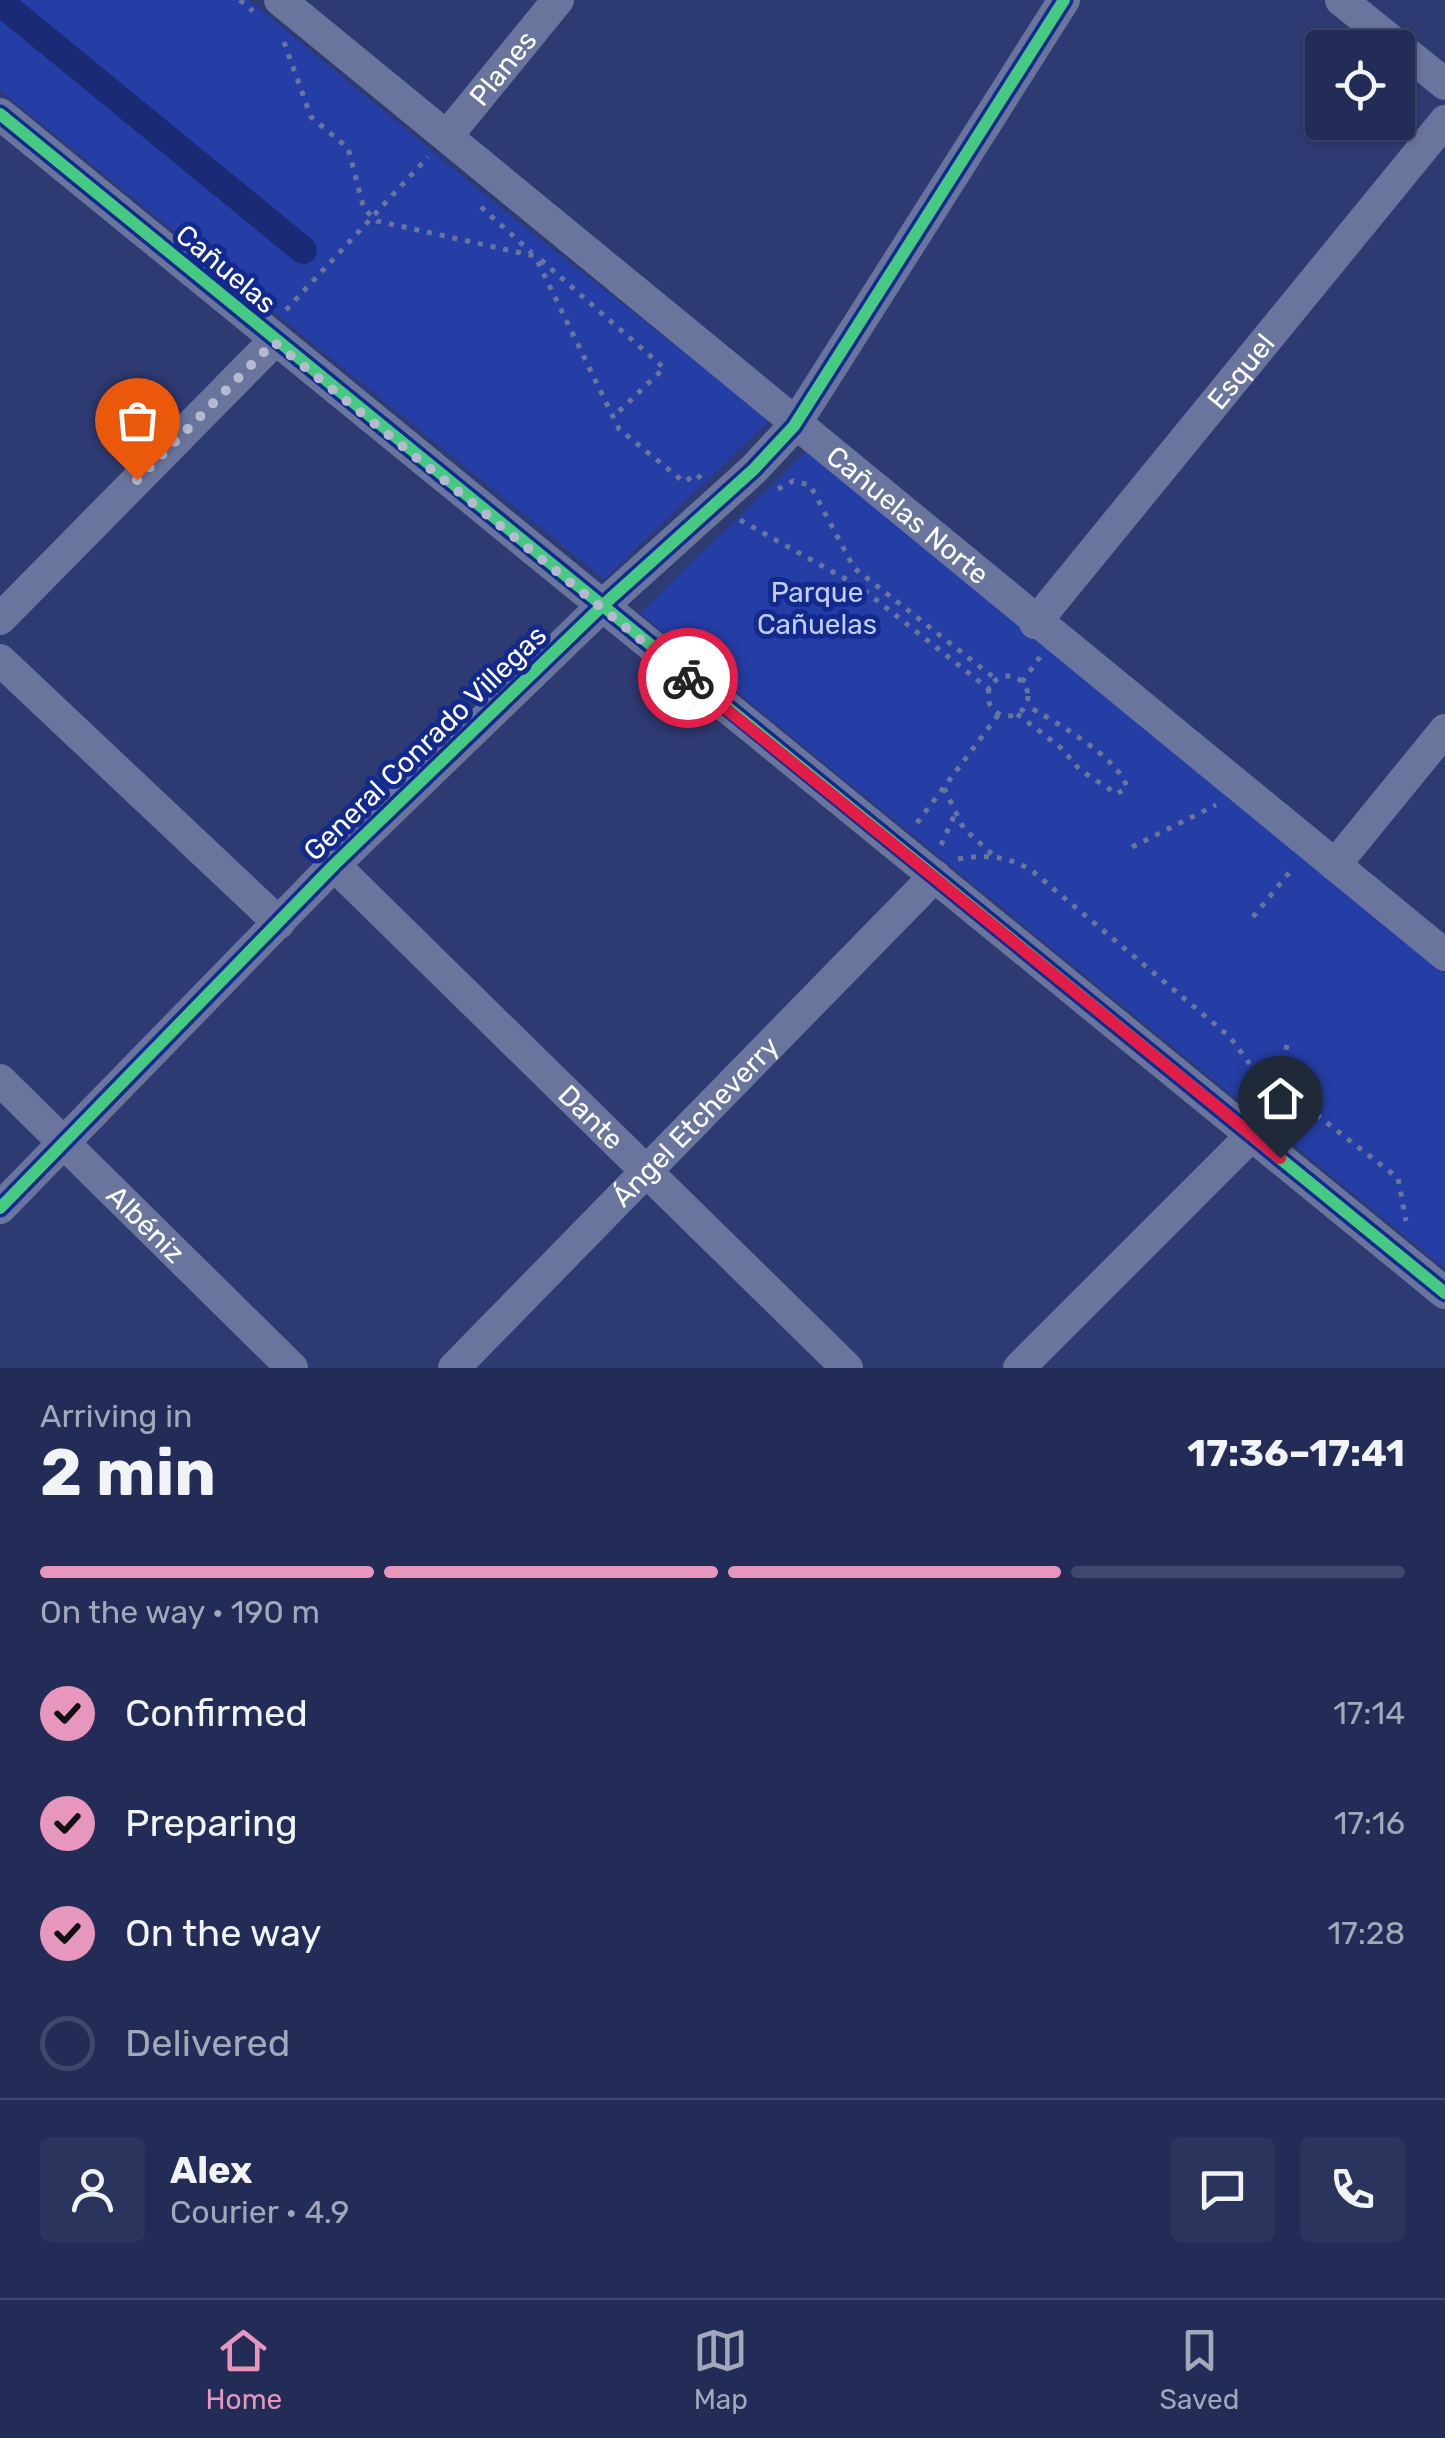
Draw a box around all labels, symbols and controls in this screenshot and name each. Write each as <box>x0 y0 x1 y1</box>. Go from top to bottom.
street label: Planes <box>462 24 543 112</box>
map controls <box>1305 30 1415 140</box>
button: locate <box>1305 30 1415 140</box>
street label: Cañuelas <box>169 218 283 320</box>
street label: Esquel <box>1200 327 1281 416</box>
pin <box>95 378 180 481</box>
icon: bag <box>110 393 165 448</box>
street label: Cañuelas Norte <box>820 439 996 591</box>
park label: Parque Cañuelas <box>757 576 877 641</box>
street label: General Conrado Villegas <box>297 619 553 867</box>
courier <box>638 628 738 728</box>
icon: bike <box>661 651 716 706</box>
street label: Ángel Etcheverry <box>605 1029 785 1213</box>
pin <box>1238 1056 1323 1159</box>
icon: home <box>1253 1071 1308 1126</box>
street label: Dante <box>552 1078 631 1156</box>
street label: Albéniz <box>100 1179 192 1269</box>
text: Arriving in <box>40 1397 192 1435</box>
text: 17:36–17:41 <box>1187 1430 1405 1476</box>
text: 2 min <box>40 1434 216 1511</box>
text: On the way · 190 m <box>40 1593 320 1631</box>
icon: check <box>40 1686 95 1741</box>
text: Confirmed <box>125 1690 308 1736</box>
text: 17:14 <box>1333 1694 1405 1732</box>
icon: check <box>40 1796 95 1851</box>
text: Preparing <box>125 1800 298 1846</box>
text: 17:16 <box>1334 1804 1405 1842</box>
icon: check <box>40 1906 95 1961</box>
text: On the way <box>125 1910 321 1956</box>
text: 17:28 <box>1328 1914 1405 1952</box>
text: Delivered <box>125 2020 290 2066</box>
button: person <box>40 2137 145 2242</box>
button: chat <box>1170 2137 1275 2242</box>
button: phone <box>1300 2137 1405 2242</box>
text: Alex <box>170 2147 252 2193</box>
text: Courier · 4.9 <box>170 2193 349 2231</box>
tab: Home <box>206 2323 282 2416</box>
tab: Map <box>693 2323 748 2416</box>
tab: Saved <box>1159 2323 1239 2416</box>

